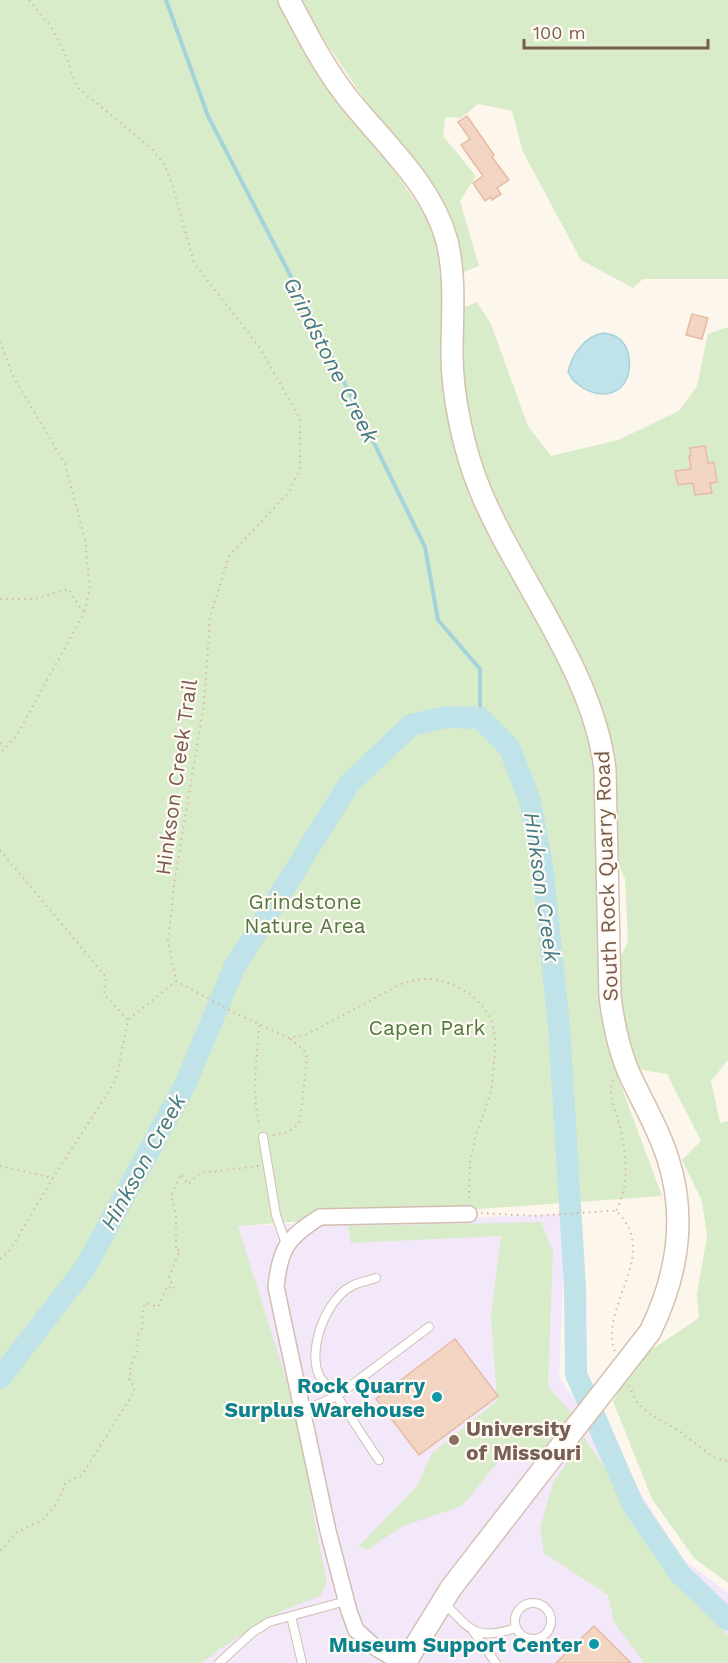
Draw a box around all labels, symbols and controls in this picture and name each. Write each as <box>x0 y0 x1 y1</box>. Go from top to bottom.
scale bar <box>524 12 708 50</box>
text: 100 m <box>533 22 586 43</box>
water label: Grindstone Creek <box>278 273 384 448</box>
street label: Hinkson Creek Trail <box>150 677 202 877</box>
street label: South Rock Quarry Road <box>589 750 623 1002</box>
water label: Hinkson Creek <box>519 810 565 965</box>
park label: Grindstone Nature Area <box>244 889 366 938</box>
park label: Capen Park <box>369 1015 486 1040</box>
water label: Hinkson Creek <box>95 1089 191 1234</box>
place label: Rock Quarry Surplus Warehouse <box>224 1373 425 1422</box>
marker: Rock Quarry Surplus Warehouse <box>430 1390 444 1404</box>
place label: University of Missouri <box>466 1416 581 1465</box>
marker: University of Missouri <box>447 1433 461 1447</box>
place label: Museum Support Center <box>329 1632 582 1657</box>
marker: Museum Support Center <box>587 1637 601 1651</box>

